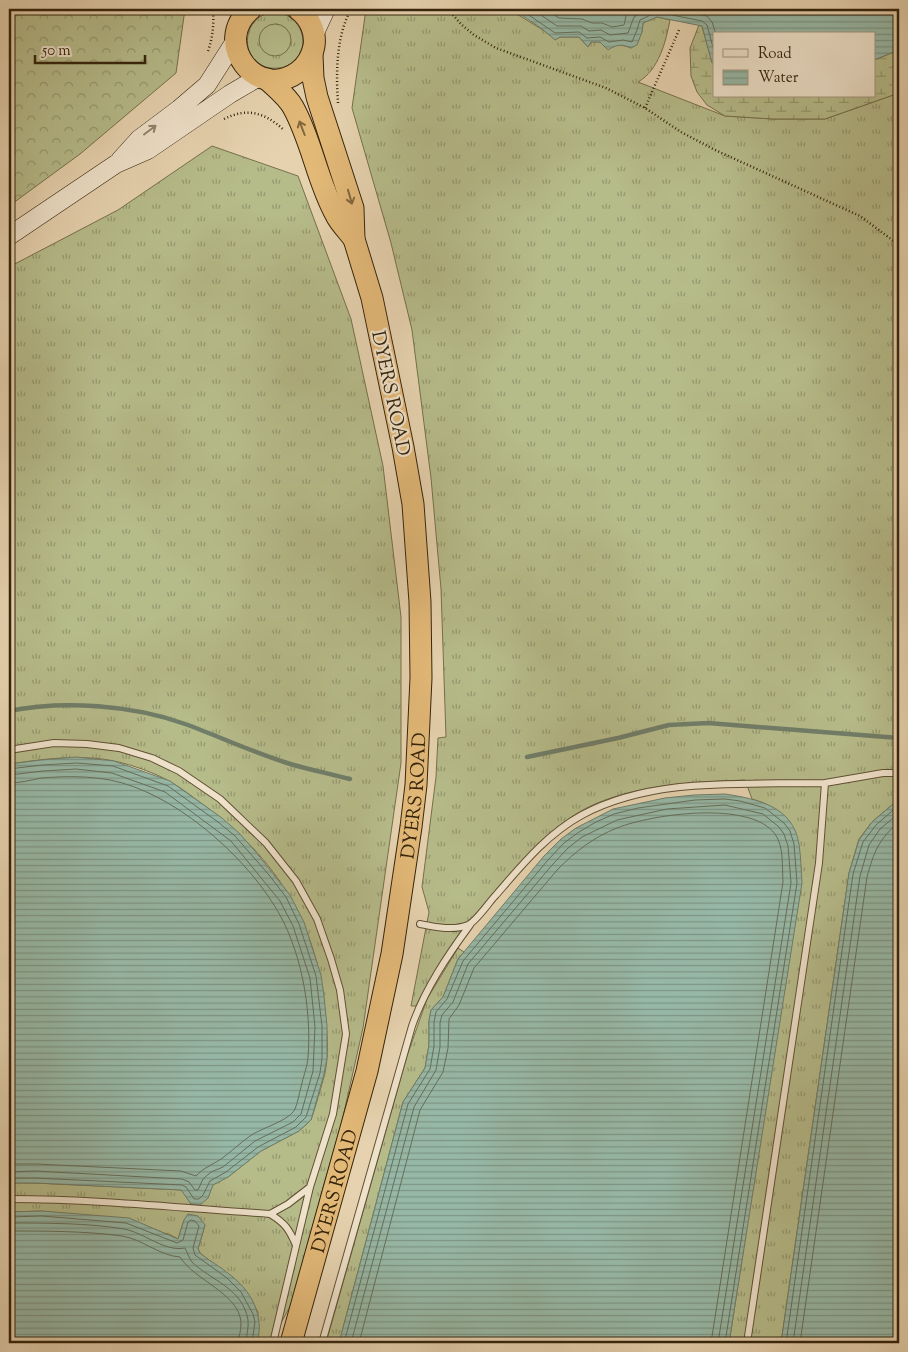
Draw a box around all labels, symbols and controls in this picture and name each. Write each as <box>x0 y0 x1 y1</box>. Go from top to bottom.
scale bar <box>35 32 145 64</box>
legend <box>713 32 876 98</box>
text: 50 m <box>41 41 71 62</box>
text: Road <box>758 44 792 65</box>
text: Water <box>758 68 799 89</box>
one-way arrow <box>297 121 307 136</box>
one-way arrow <box>143 125 157 135</box>
one-way arrow <box>346 188 356 204</box>
street label: DYERS ROAD <box>363 329 416 458</box>
street label: DYERS ROAD <box>395 732 434 861</box>
street label: DYERS ROAD <box>306 1127 366 1256</box>

